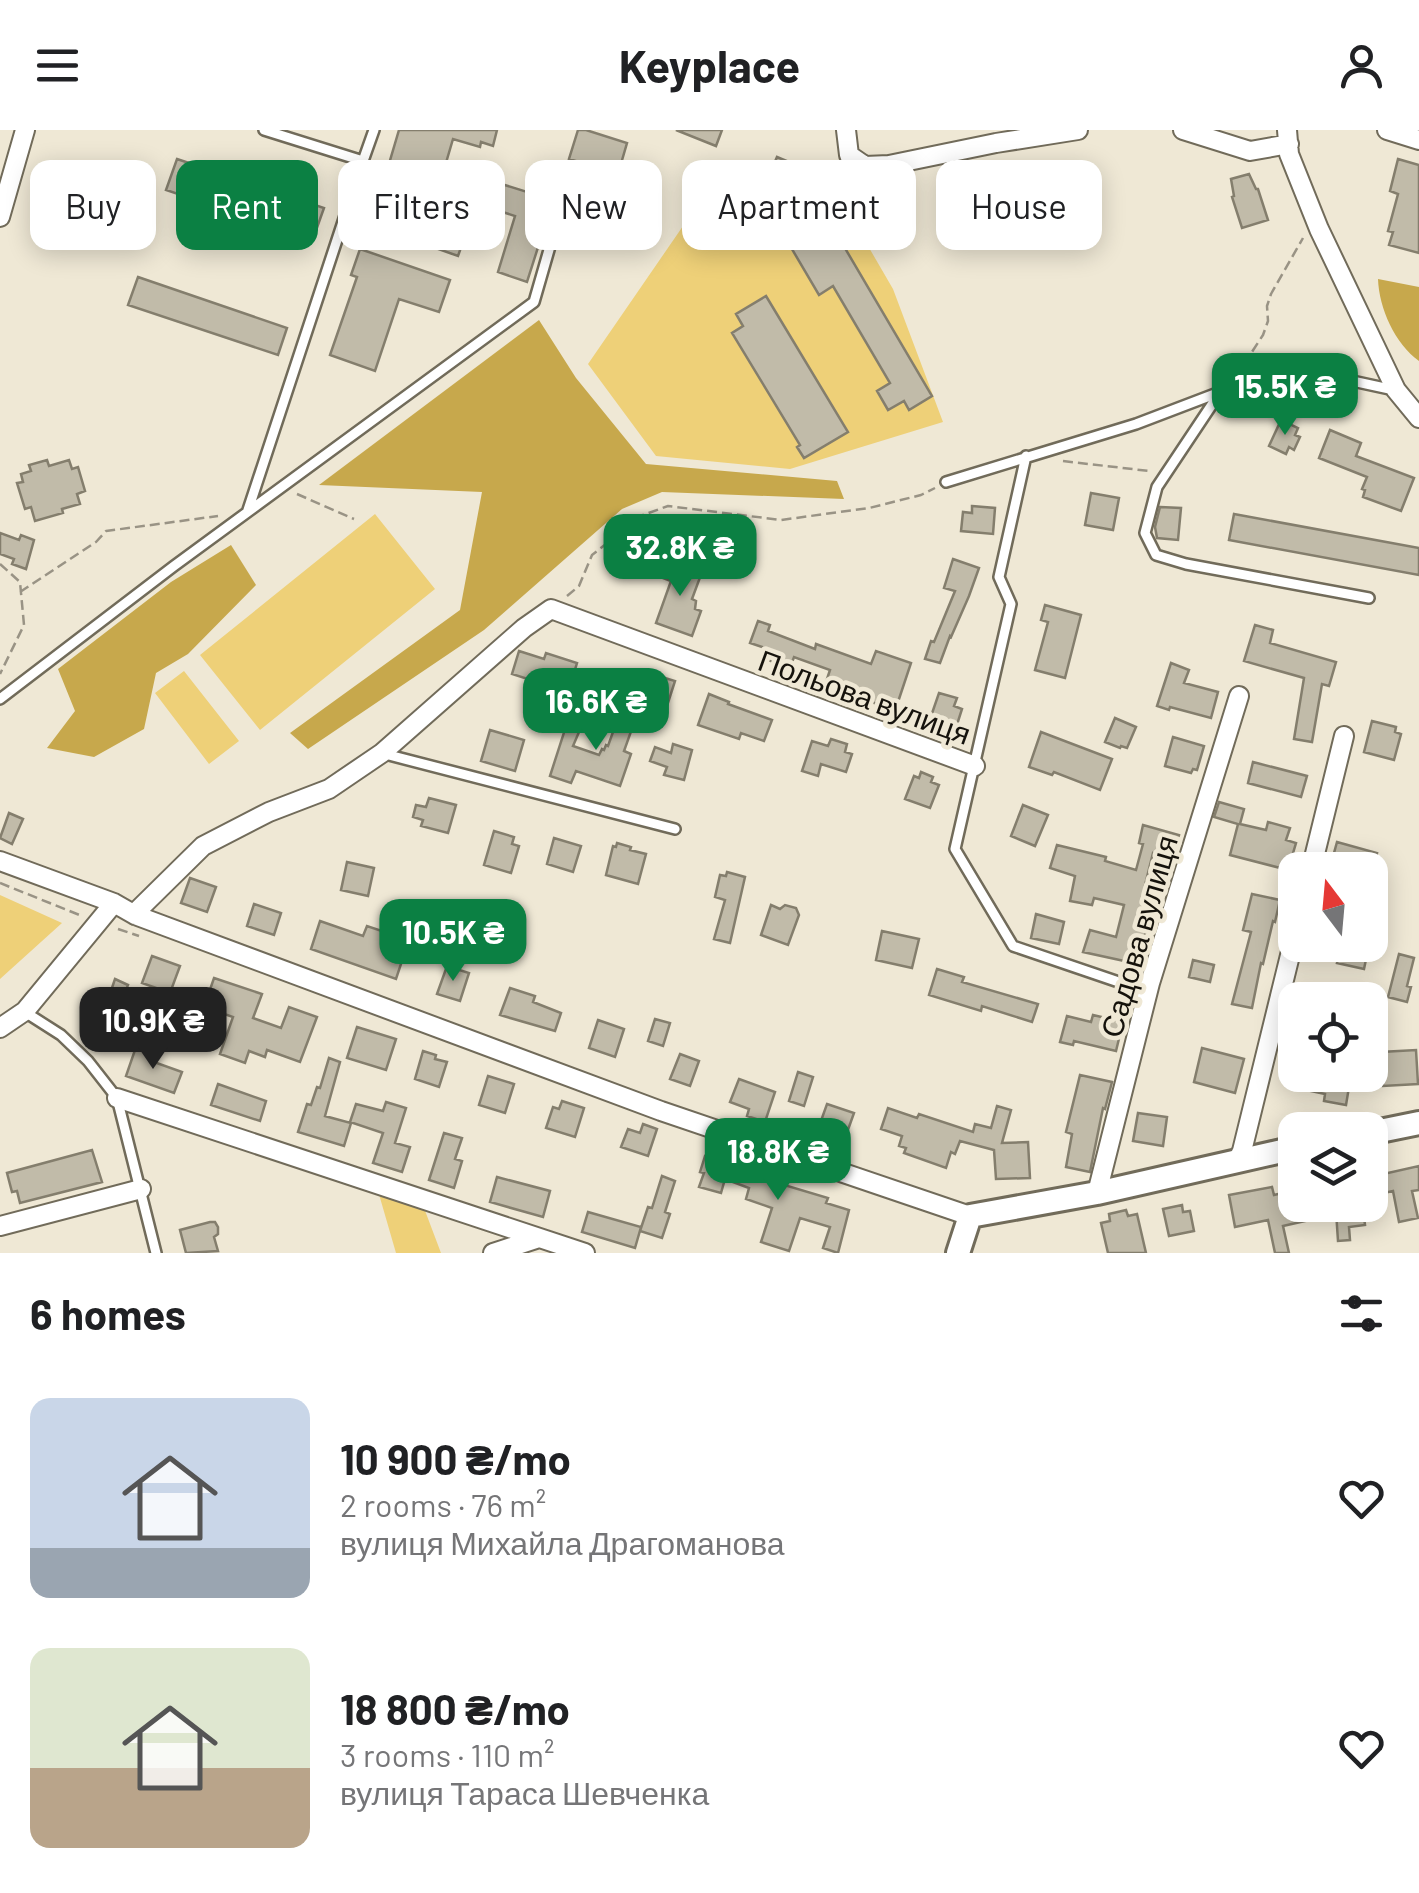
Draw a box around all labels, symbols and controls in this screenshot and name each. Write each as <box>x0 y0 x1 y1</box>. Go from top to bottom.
icon: menu <box>30 38 85 93</box>
text: Keyplace <box>619 38 800 92</box>
icon: person <box>1334 38 1389 93</box>
chip: Buy <box>30 160 156 250</box>
chip: Rent <box>176 160 318 250</box>
chip: Filters <box>338 160 505 250</box>
chip: New <box>525 160 662 250</box>
chip: Apartment <box>682 160 916 250</box>
chip: House <box>936 160 1102 250</box>
pin: 15.5K ₴ <box>1193 353 1377 438</box>
text: 15.5K ₴ <box>1234 366 1336 404</box>
pin: 32.8K ₴ <box>588 514 772 599</box>
text: 32.8K ₴ <box>626 527 734 565</box>
street label: Польова вулиця <box>754 641 976 751</box>
pin: 16.6K ₴ <box>504 668 688 753</box>
text: 16.6K ₴ <box>545 681 647 719</box>
street label: Садова вулиця <box>1092 831 1184 1041</box>
north arrow <box>1278 852 1388 962</box>
map controls <box>1278 852 1388 1222</box>
pin: 10.5K ₴ <box>361 899 545 984</box>
text: 10.5K ₴ <box>401 912 505 950</box>
button: locate <box>1278 982 1388 1092</box>
pin: 10.9K ₴ <box>61 987 245 1072</box>
text: 10.9K ₴ <box>102 1000 204 1038</box>
button: layers <box>1278 1112 1388 1222</box>
pin: 18.8K ₴ <box>686 1118 870 1203</box>
text: 18.8K ₴ <box>727 1131 829 1169</box>
icon: filters <box>1334 1286 1389 1341</box>
text: 6 homes <box>30 1288 186 1338</box>
text: 10 900 ₴/mo <box>340 1433 571 1483</box>
icon: home <box>110 1438 230 1558</box>
icon: heart <box>1334 1471 1389 1526</box>
text: 2 rooms · 76 m² <box>340 1485 546 1523</box>
text: вулиця Михайла Драгоманова <box>340 1523 785 1561</box>
text: 18 800 ₴/mo <box>340 1683 570 1733</box>
icon: home <box>110 1688 230 1808</box>
icon: heart <box>1334 1721 1389 1776</box>
text: 3 rooms · 110 m² <box>340 1735 555 1773</box>
text: вулиця Тараса Шевченка <box>340 1773 709 1811</box>

